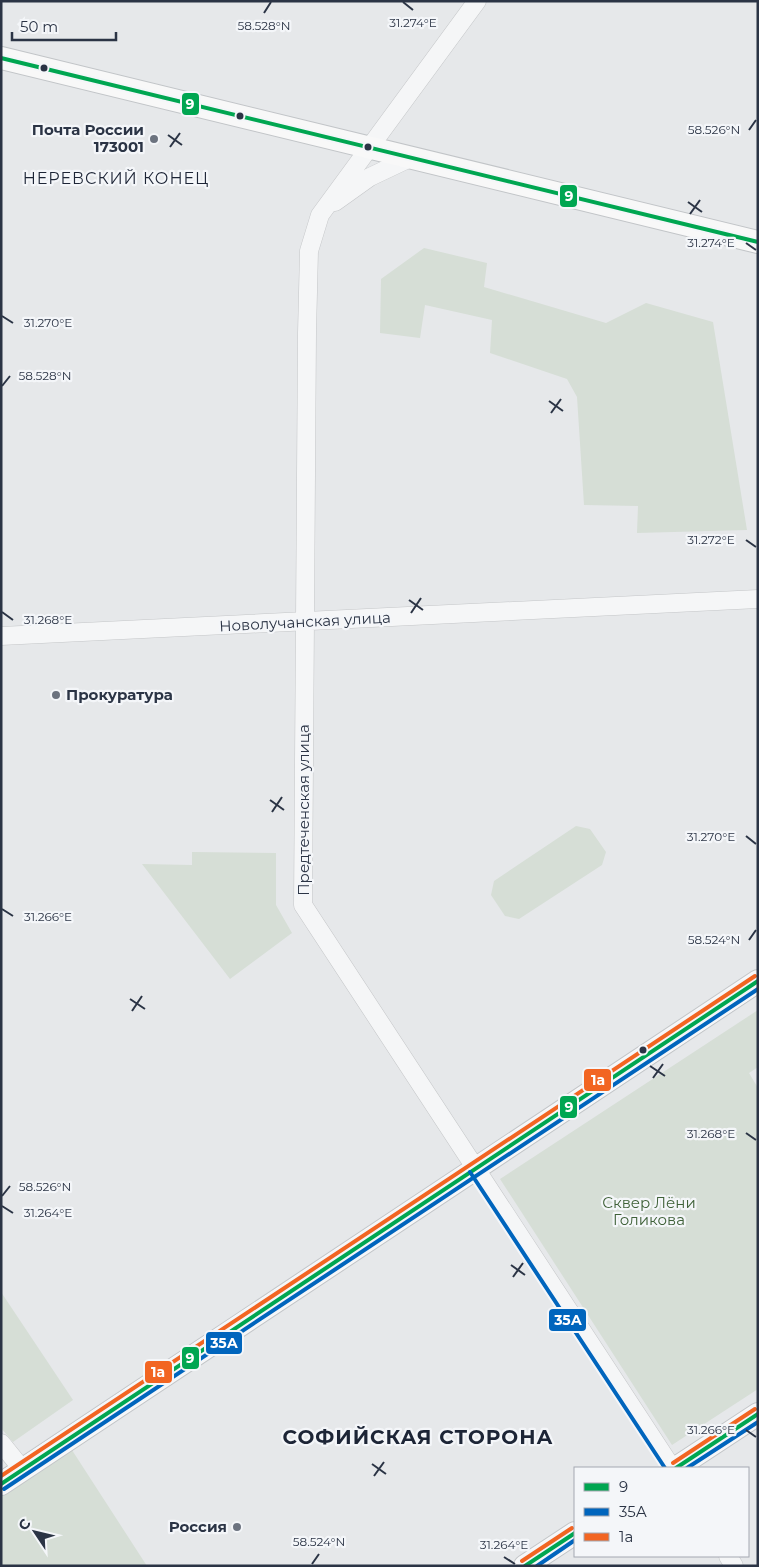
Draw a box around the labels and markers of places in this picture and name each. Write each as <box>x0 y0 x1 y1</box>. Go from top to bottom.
unlabelled marker <box>39 63 49 73</box>
unlabelled marker <box>235 111 245 121</box>
place label: Почта России 173001 <box>32 120 144 156</box>
marker: Почта России 173001 <box>148 133 160 145</box>
unlabelled marker <box>363 142 373 152</box>
place label: Прокуратура <box>66 685 173 704</box>
marker: Прокуратура <box>50 689 62 701</box>
unlabelled marker <box>638 1045 648 1055</box>
place label: Россия <box>169 1517 227 1536</box>
marker: Россия <box>231 1521 243 1533</box>

